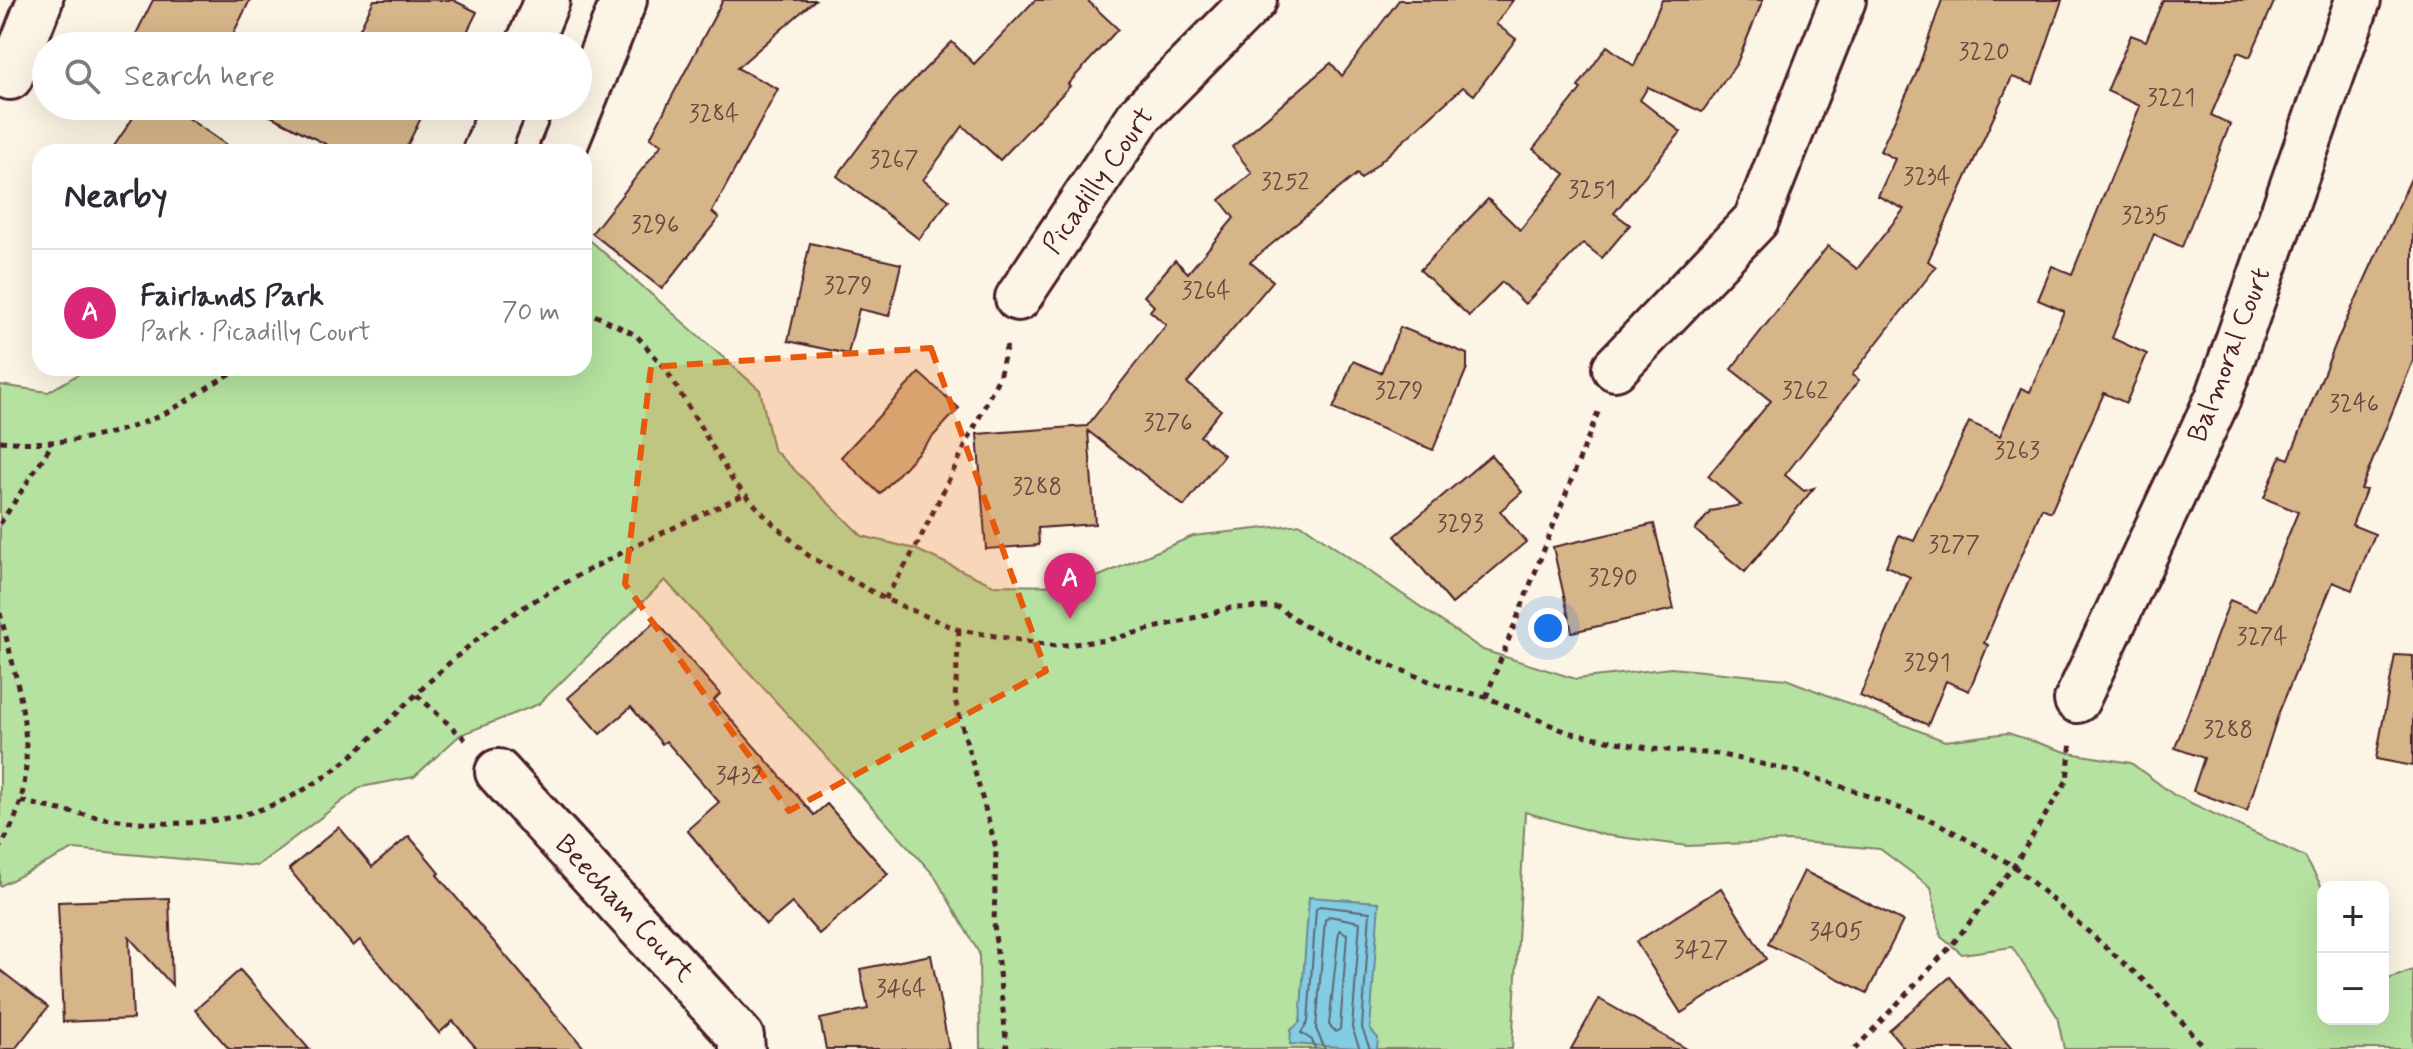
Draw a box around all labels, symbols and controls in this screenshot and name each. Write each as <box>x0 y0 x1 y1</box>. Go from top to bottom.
search box <box>32 32 592 120</box>
house number: 3220 <box>1958 37 2010 68</box>
icon: search <box>60 54 104 98</box>
text: Search here <box>124 57 275 96</box>
house number: 3221 <box>2147 83 2195 114</box>
house number: 3284 <box>689 99 739 130</box>
street label: Picadilly Court <box>1035 100 1163 262</box>
house number: 3267 <box>869 145 919 176</box>
house number: 3234 <box>1903 162 1951 193</box>
house number: 3252 <box>1261 167 1310 198</box>
text: Nearby <box>64 174 168 219</box>
house number: 3251 <box>1568 175 1616 206</box>
house number: 3235 <box>2121 201 2169 232</box>
house number: 3296 <box>631 210 679 241</box>
street label: Balmoral Court <box>2180 262 2280 448</box>
house number: 3279 <box>824 271 872 302</box>
house number: 3264 <box>1182 276 1230 307</box>
text: Fairlands Park <box>140 277 324 316</box>
text: A <box>81 296 99 330</box>
text: 70 m <box>502 296 560 330</box>
text: Park · Picadilly Court <box>140 316 371 350</box>
house number: 3279 <box>1375 376 1423 407</box>
house number: 3262 <box>1782 376 1829 407</box>
house number: 3246 <box>2329 389 2379 420</box>
house number: 3276 <box>1143 408 1193 439</box>
house number: 3263 <box>1994 436 2040 467</box>
house number: 3288 <box>1012 472 1062 503</box>
house number: 3293 <box>1437 509 1484 540</box>
house number: 3277 <box>1928 530 1980 561</box>
pin: A <box>1044 553 1096 619</box>
house number: 3290 <box>1588 563 1638 594</box>
your location <box>1528 608 1568 648</box>
house number: 3274 <box>2237 622 2287 653</box>
house number: 3291 <box>1904 648 1950 679</box>
house number: 3288 <box>2203 715 2253 746</box>
house number: 3432 <box>716 761 763 792</box>
street label: Beecham Court <box>546 827 702 991</box>
map controls <box>2317 881 2389 1025</box>
button: + <box>2317 881 2389 953</box>
house number: 3405 <box>1809 917 1863 948</box>
house number: 3427 <box>1674 935 1728 966</box>
button: − <box>2317 953 2389 1025</box>
house number: 3464 <box>876 974 926 1005</box>

